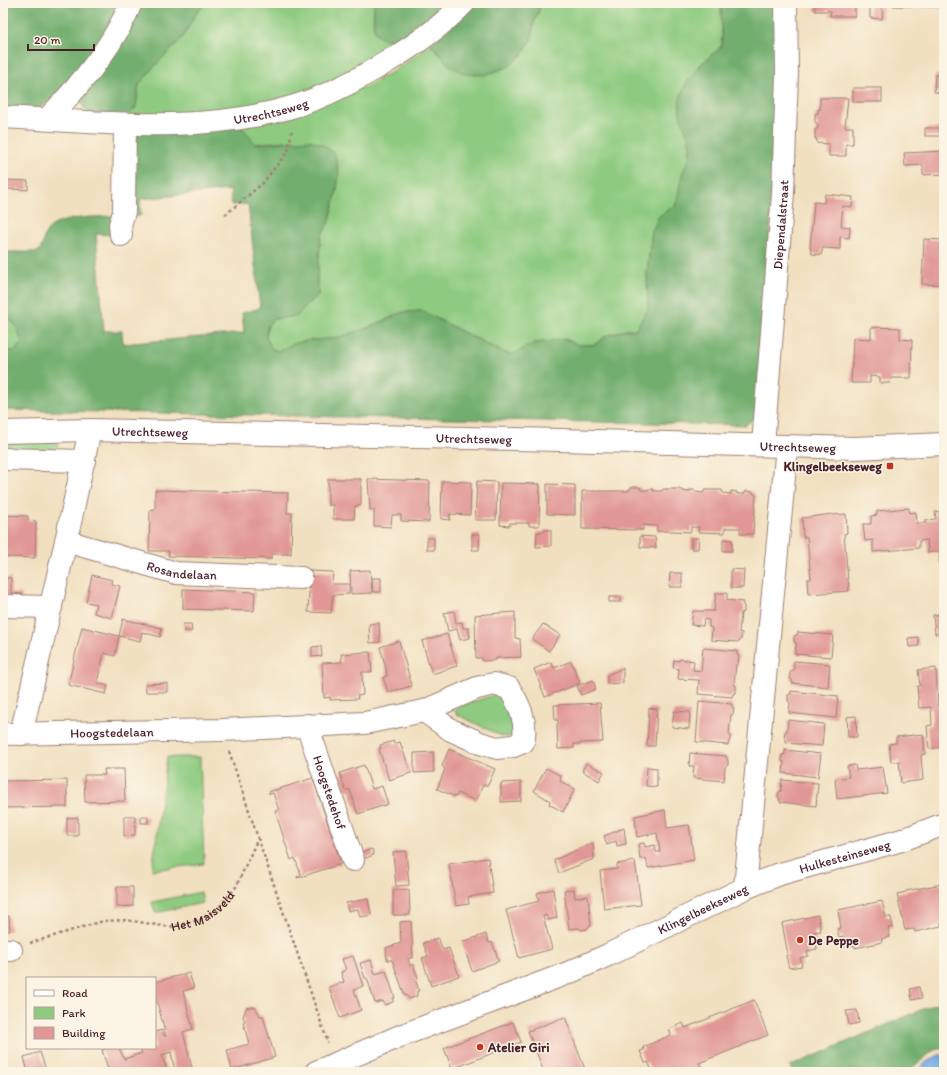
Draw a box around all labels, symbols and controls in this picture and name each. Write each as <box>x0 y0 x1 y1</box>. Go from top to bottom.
scale bar <box>28 26 94 52</box>
text: 20 m <box>34 33 61 47</box>
street label: Utrechtseweg <box>232 95 310 127</box>
street label: Diependalstraat <box>769 180 791 270</box>
street label: Utrechtseweg <box>112 423 189 440</box>
street label: Utrechtseweg <box>436 430 513 446</box>
street label: Utrechtseweg <box>759 438 837 455</box>
place label: Klingelbeekseweg <box>784 459 882 475</box>
marker: Klingelbeekseweg <box>885 461 895 471</box>
street label: Rosandelaan <box>145 557 217 582</box>
street label: Hoogstedelaan <box>70 724 154 740</box>
street label: Hoogstedehof <box>310 753 350 831</box>
street label: Hulkesteinseweg <box>797 836 892 876</box>
street label: Klingelbeekseweg <box>655 880 750 937</box>
street label: Het Maisveld <box>169 887 237 934</box>
place label: De Peppe <box>808 933 859 949</box>
marker: De Peppe <box>795 935 805 945</box>
legend <box>26 977 156 1049</box>
text: Road <box>62 986 88 1000</box>
text: Park <box>62 1006 86 1020</box>
text: Building <box>62 1026 106 1040</box>
place label: Atelier Giri <box>487 1040 550 1055</box>
marker: Atelier Giri <box>475 1042 485 1052</box>

